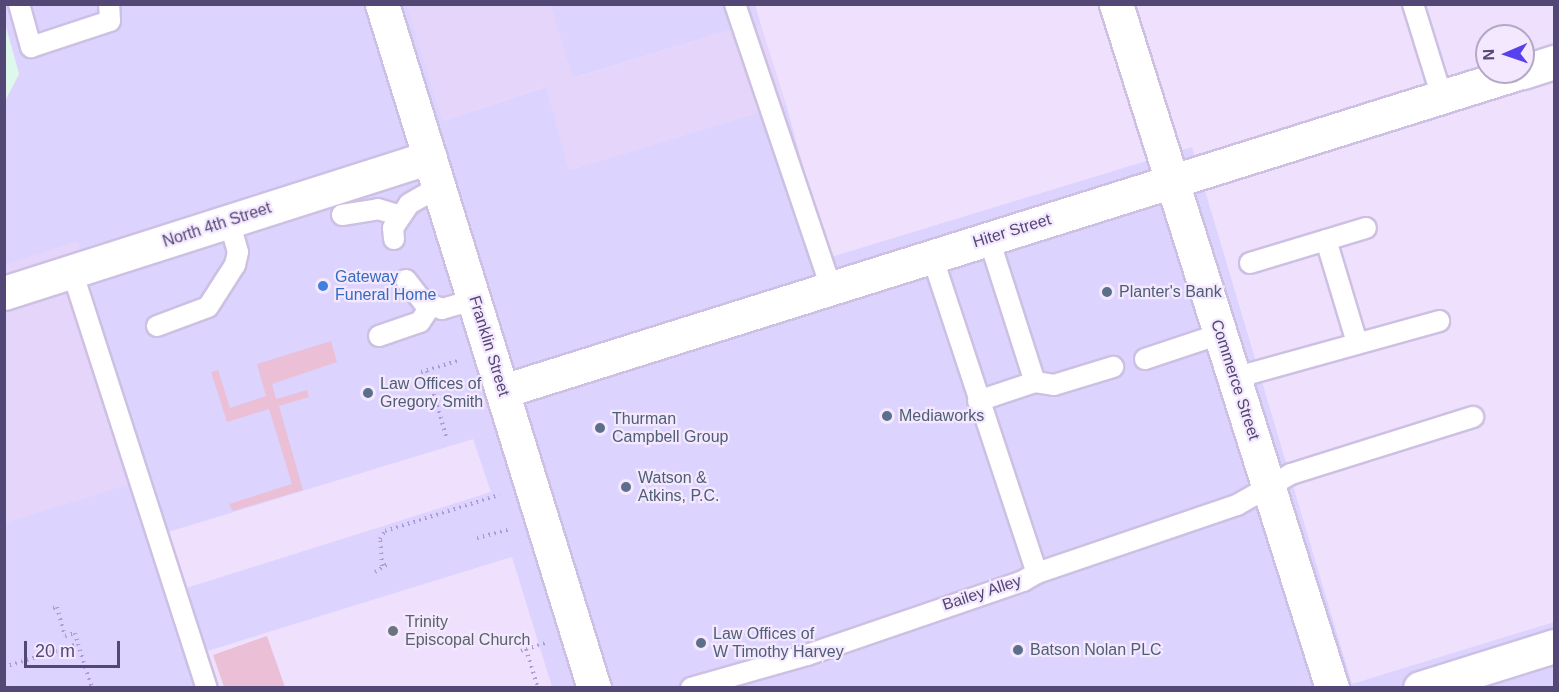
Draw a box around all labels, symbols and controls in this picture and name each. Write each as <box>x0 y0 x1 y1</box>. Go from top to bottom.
north arrow <box>1475 24 1535 84</box>
text: N <box>1480 49 1497 61</box>
street label: North 4th Street <box>160 198 274 252</box>
street label: Hiter Street <box>971 210 1053 252</box>
place label: Gateway Funeral Home <box>335 267 436 305</box>
marker: Gateway Funeral Home <box>316 279 330 293</box>
place label: Planter's Bank <box>1119 282 1222 302</box>
marker: Planter's Bank <box>1100 285 1114 299</box>
street label: Franklin Street <box>465 293 513 399</box>
street label: Commerce Street <box>1206 317 1264 443</box>
place label: Law Offices of Gregory Smith <box>380 374 483 412</box>
marker: Law Offices of Gregory Smith <box>361 386 375 400</box>
place label: Mediaworks <box>899 406 984 426</box>
place label: Thurman Campbell Group <box>612 409 728 447</box>
marker: Mediaworks <box>880 409 894 423</box>
marker: Thurman Campbell Group <box>593 421 607 435</box>
place label: Watson & Atkins, P.C. <box>638 468 720 506</box>
marker: Watson & Atkins, P.C. <box>619 480 633 494</box>
street label: Bailey Alley <box>940 571 1024 615</box>
place label: Trinity Episcopal Church <box>405 612 530 650</box>
marker: Trinity Episcopal Church <box>386 624 400 638</box>
place label: Law Offices of W Timothy Harvey <box>713 624 844 662</box>
scale bar <box>27 629 123 667</box>
marker: Law Offices of W Timothy Harvey <box>694 636 708 650</box>
place label: Batson Nolan PLC <box>1030 640 1162 660</box>
text: 20 m <box>35 641 75 661</box>
marker: Batson Nolan PLC <box>1011 643 1025 657</box>

